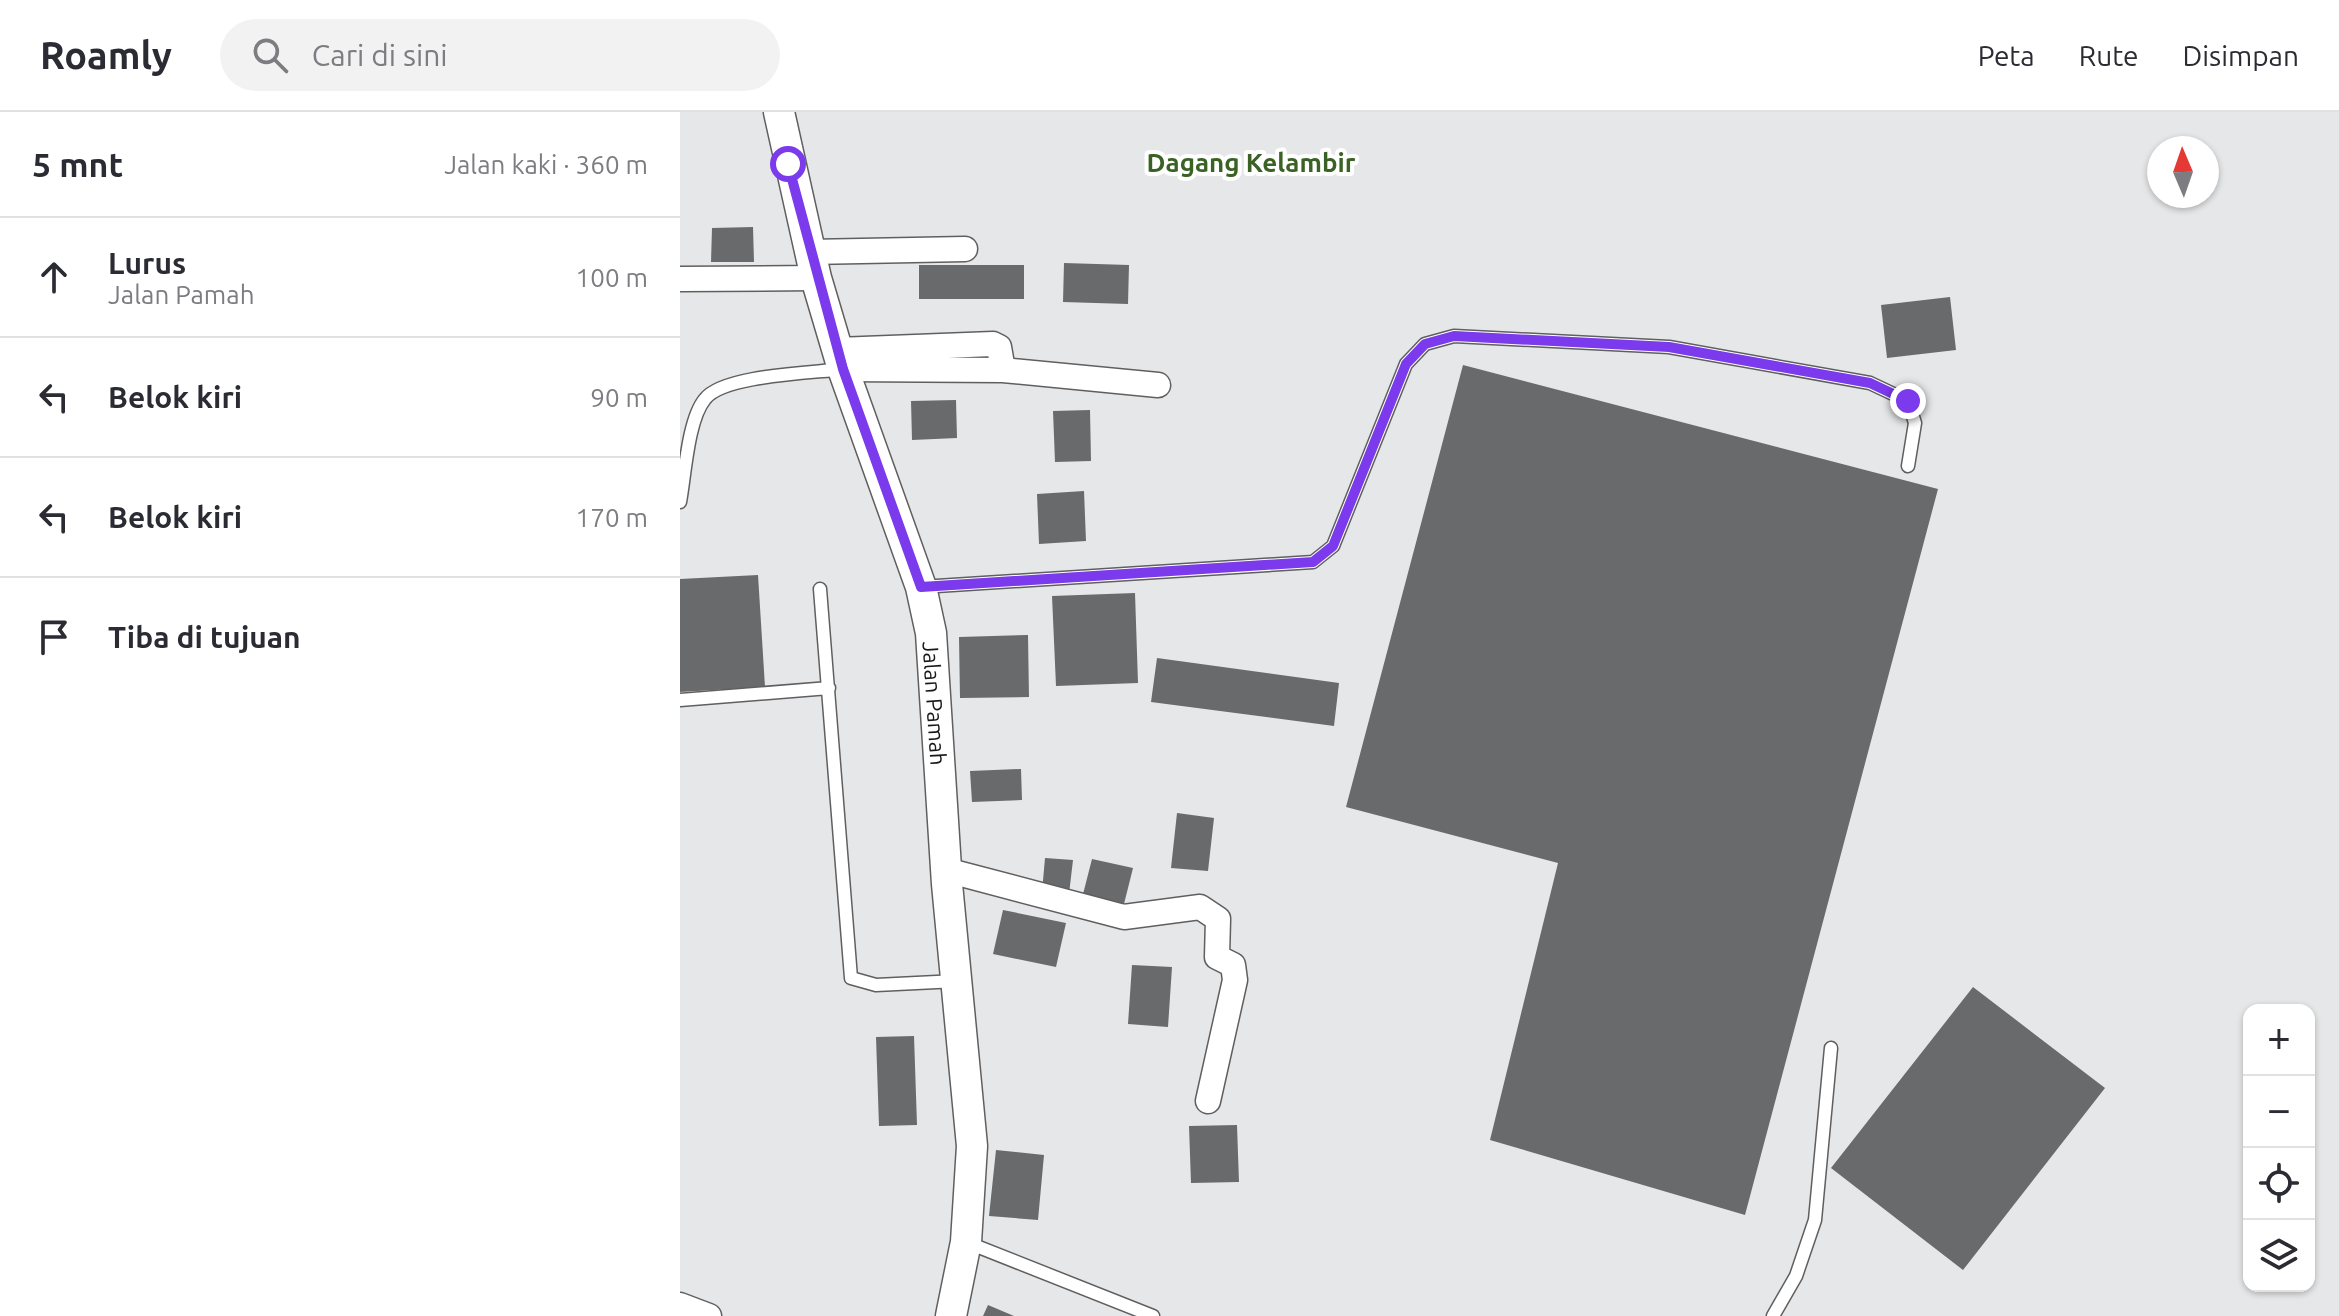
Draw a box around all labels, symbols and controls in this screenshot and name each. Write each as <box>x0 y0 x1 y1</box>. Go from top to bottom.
search box <box>220 19 780 91</box>
icon: search <box>248 33 292 77</box>
text: Roamly <box>40 34 172 76</box>
text: Cari di sini <box>312 38 448 72</box>
text: Peta <box>1978 40 2035 71</box>
text: Rute <box>2079 40 2139 71</box>
text: Disimpan <box>2183 40 2299 71</box>
north arrow <box>2147 136 2219 208</box>
text: 5 mnt <box>32 145 123 183</box>
route start <box>770 146 806 182</box>
district label: Dagang Kelambir <box>1147 148 1356 177</box>
text: Jalan kaki · 360 m <box>444 150 648 179</box>
text: Lurus <box>108 246 186 280</box>
icon: ahead <box>32 255 76 299</box>
text: 100 m <box>576 263 648 292</box>
text: Jalan Pamah <box>108 280 255 309</box>
icon: left <box>32 375 76 419</box>
text: Belok kiri <box>108 380 242 414</box>
text: 90 m <box>590 383 648 412</box>
route end <box>1890 383 1926 419</box>
icon: left <box>32 495 76 539</box>
text: Belok kiri <box>108 500 242 534</box>
text: 170 m <box>576 503 648 532</box>
icon: arrive <box>32 615 76 659</box>
text: Tiba di tujuan <box>108 620 301 654</box>
street label: Jalan Pamah <box>919 641 952 766</box>
map controls <box>2243 1004 2315 1292</box>
button: + <box>2243 1004 2315 1076</box>
button: − <box>2243 1076 2315 1148</box>
button: locate <box>2243 1148 2315 1220</box>
button: layers <box>2243 1220 2315 1292</box>

